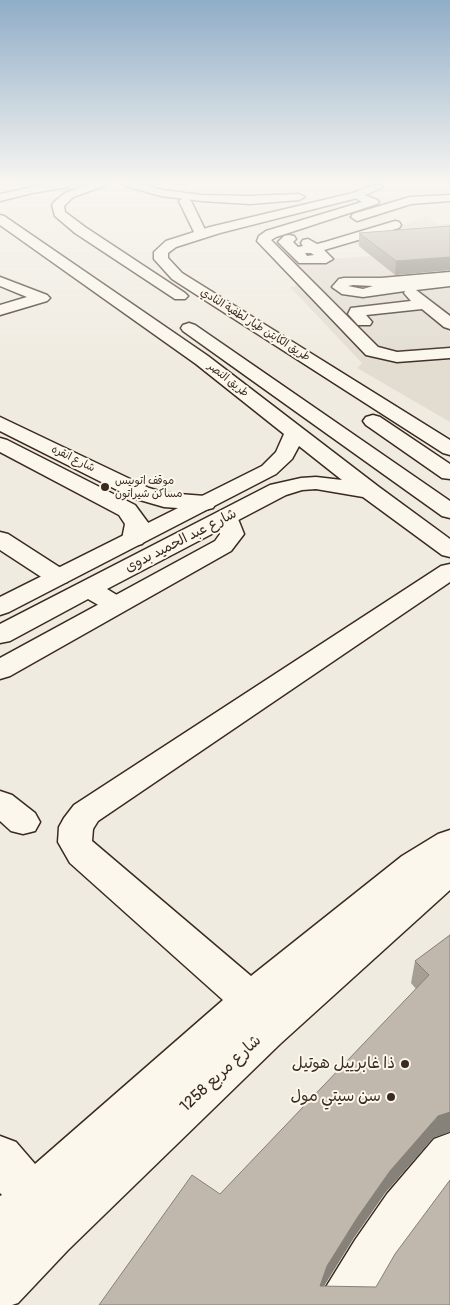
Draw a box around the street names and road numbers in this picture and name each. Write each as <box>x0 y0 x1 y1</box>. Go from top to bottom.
street label: طريق الكابتن طيار لطفية النادي <box>198 286 312 364</box>
street label: طريق النصر <box>205 360 251 400</box>
street label: شارع انقره <box>49 443 97 475</box>
street label: شارع عبد الحميد بدوى <box>122 506 240 576</box>
street label: شارع مربع 1258 <box>176 1031 266 1117</box>

